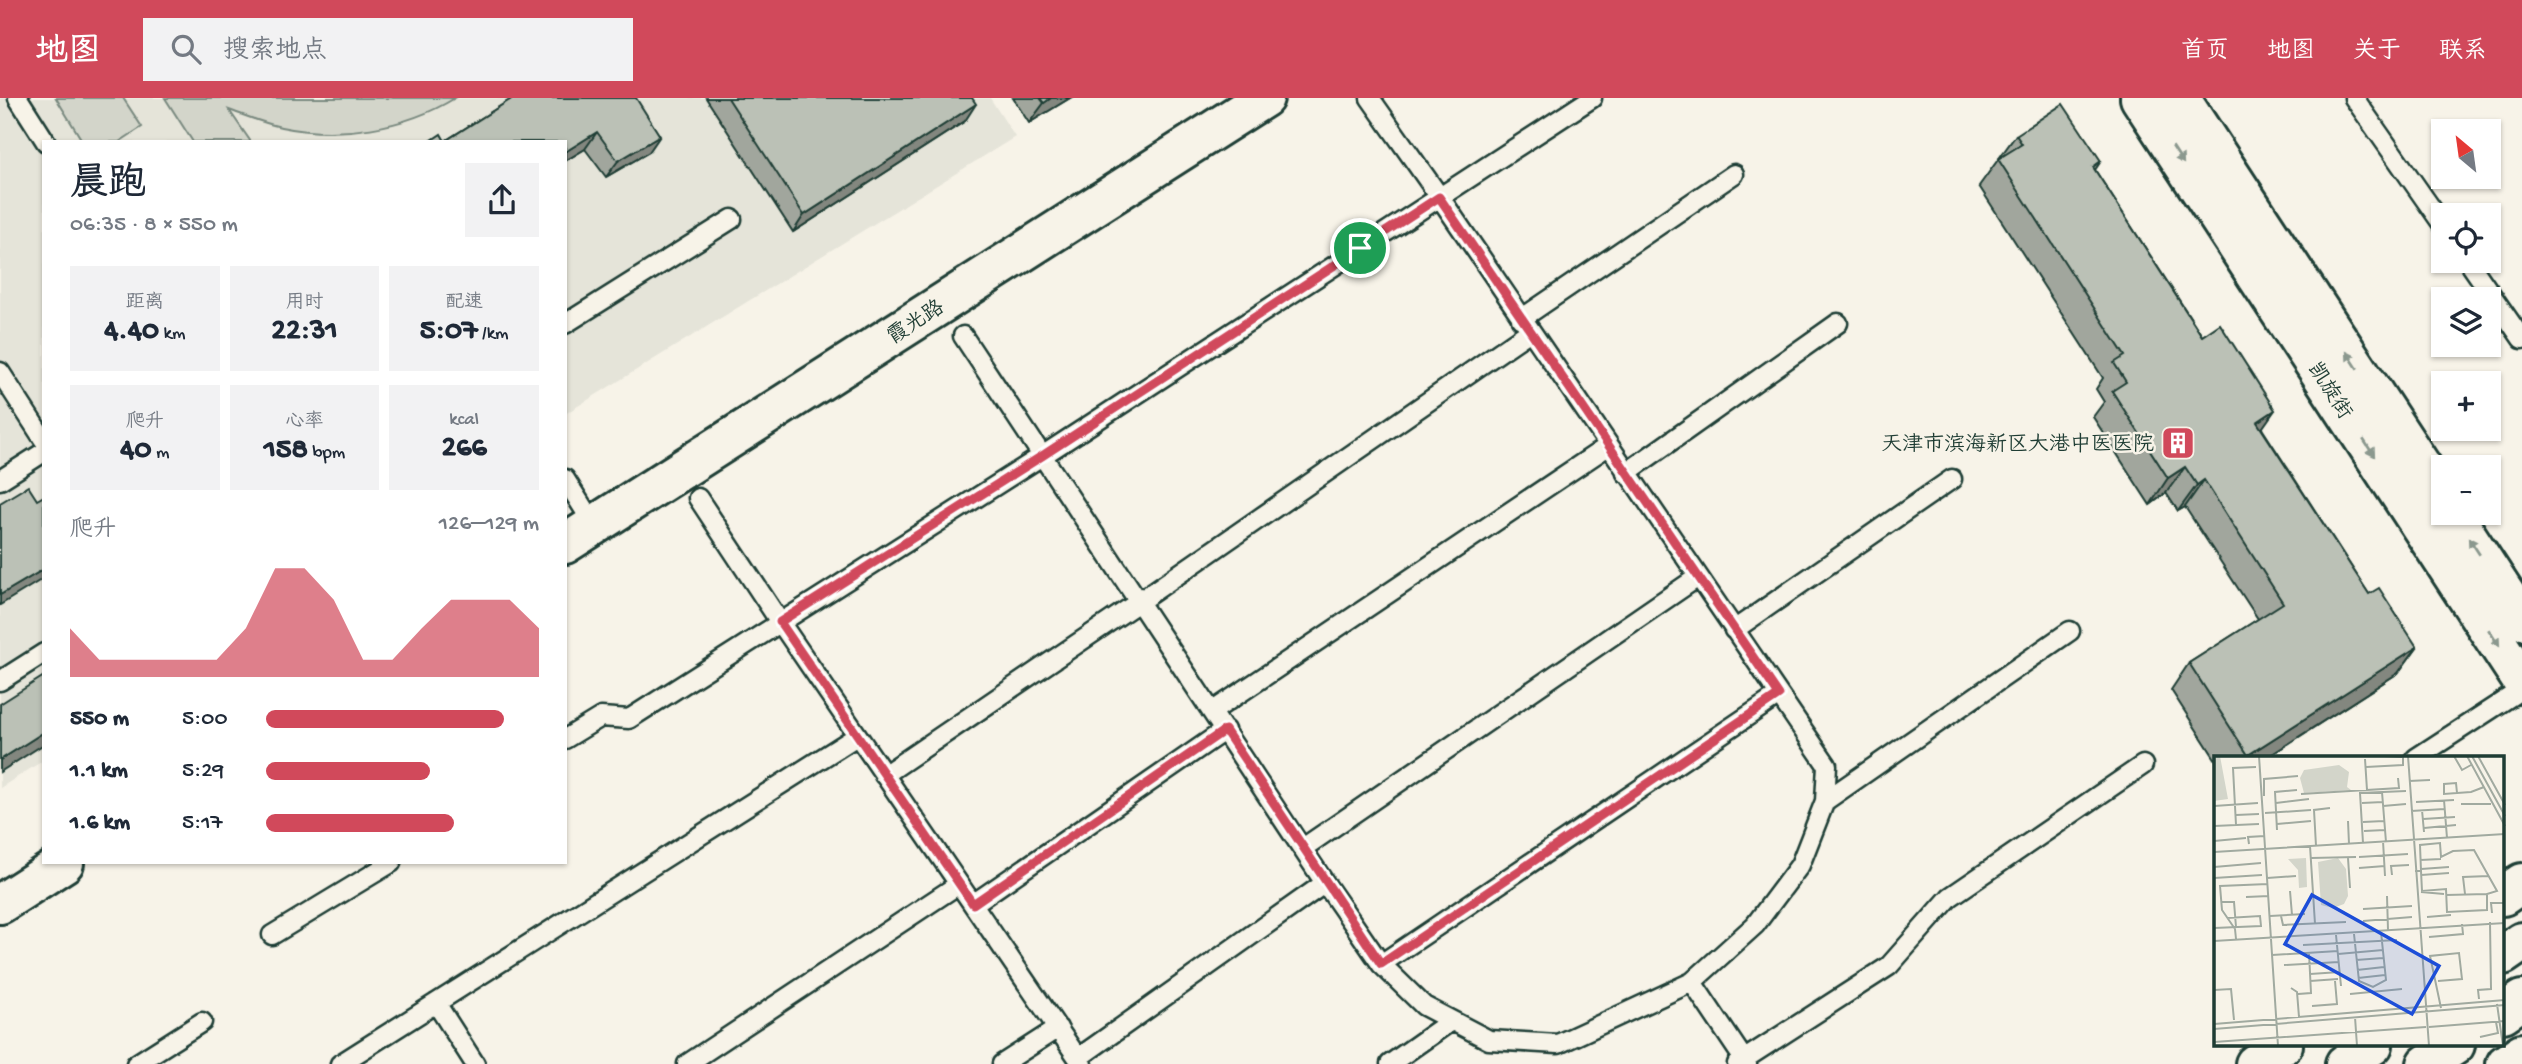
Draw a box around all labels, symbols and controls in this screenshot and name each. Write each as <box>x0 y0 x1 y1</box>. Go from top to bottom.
search box <box>143 18 633 81</box>
icon: search <box>167 30 205 68</box>
text: 地图 <box>35 35 101 73</box>
text: 搜索地点 <box>223 37 327 68</box>
text: 首页 <box>2181 38 2229 67</box>
text: 地图 <box>2267 38 2315 67</box>
text: 关于 <box>2353 38 2401 67</box>
text: 联系 <box>2439 38 2487 67</box>
north arrow <box>2431 119 2501 189</box>
map controls <box>2431 119 2501 525</box>
one-way arrow <box>2171 145 2184 165</box>
button: share <box>465 163 539 237</box>
text: 晨跑 <box>70 164 146 208</box>
button: locate <box>2431 203 2501 273</box>
text: 06:35 · 8 × 550 m <box>70 212 238 239</box>
pin <box>1330 218 1390 278</box>
icon: arrive <box>1341 229 1379 267</box>
button: layers <box>2431 287 2501 357</box>
text: 距离 <box>126 292 164 315</box>
text: 用时 <box>285 292 324 315</box>
text: 配速 <box>445 292 483 315</box>
street label: 霞光路 <box>883 295 950 352</box>
text: 4.40 <box>104 315 159 350</box>
text: 22:31 <box>271 315 338 350</box>
text: 5:07 <box>420 315 478 350</box>
text: km <box>159 323 185 346</box>
text: /km <box>478 323 509 346</box>
one-way arrow <box>2345 351 2359 369</box>
street label: 凯旋街 <box>2300 358 2357 425</box>
button: + <box>2431 371 2501 441</box>
text: kcal <box>449 409 479 432</box>
text: 爬升 <box>126 411 164 434</box>
text: 心率 <box>285 411 324 434</box>
building icon: 天津市滨海新区大港中医医院 <box>2159 424 2197 462</box>
text: 266 <box>442 432 487 467</box>
place label: 天津市滨海新区大港中医医院 <box>1881 432 2154 459</box>
text: 40 <box>120 434 151 469</box>
text: 158 <box>264 434 308 469</box>
one-way arrow <box>2363 438 2376 458</box>
text: m <box>151 442 169 465</box>
text: bpm <box>308 442 345 465</box>
button: − <box>2431 455 2501 525</box>
text: 126–129 m <box>439 511 539 538</box>
text: 爬升 <box>70 517 116 544</box>
one-way arrow <box>2467 536 2480 555</box>
one-way arrow <box>2487 629 2500 648</box>
text: 550 m <box>70 706 129 733</box>
text: 5:00 <box>182 706 227 733</box>
inset map <box>2214 756 2504 1046</box>
text: 1.1 km <box>70 758 128 785</box>
text: 5:29 <box>182 758 224 785</box>
text: 1.6 km <box>70 810 130 837</box>
text: 5:17 <box>182 810 223 837</box>

